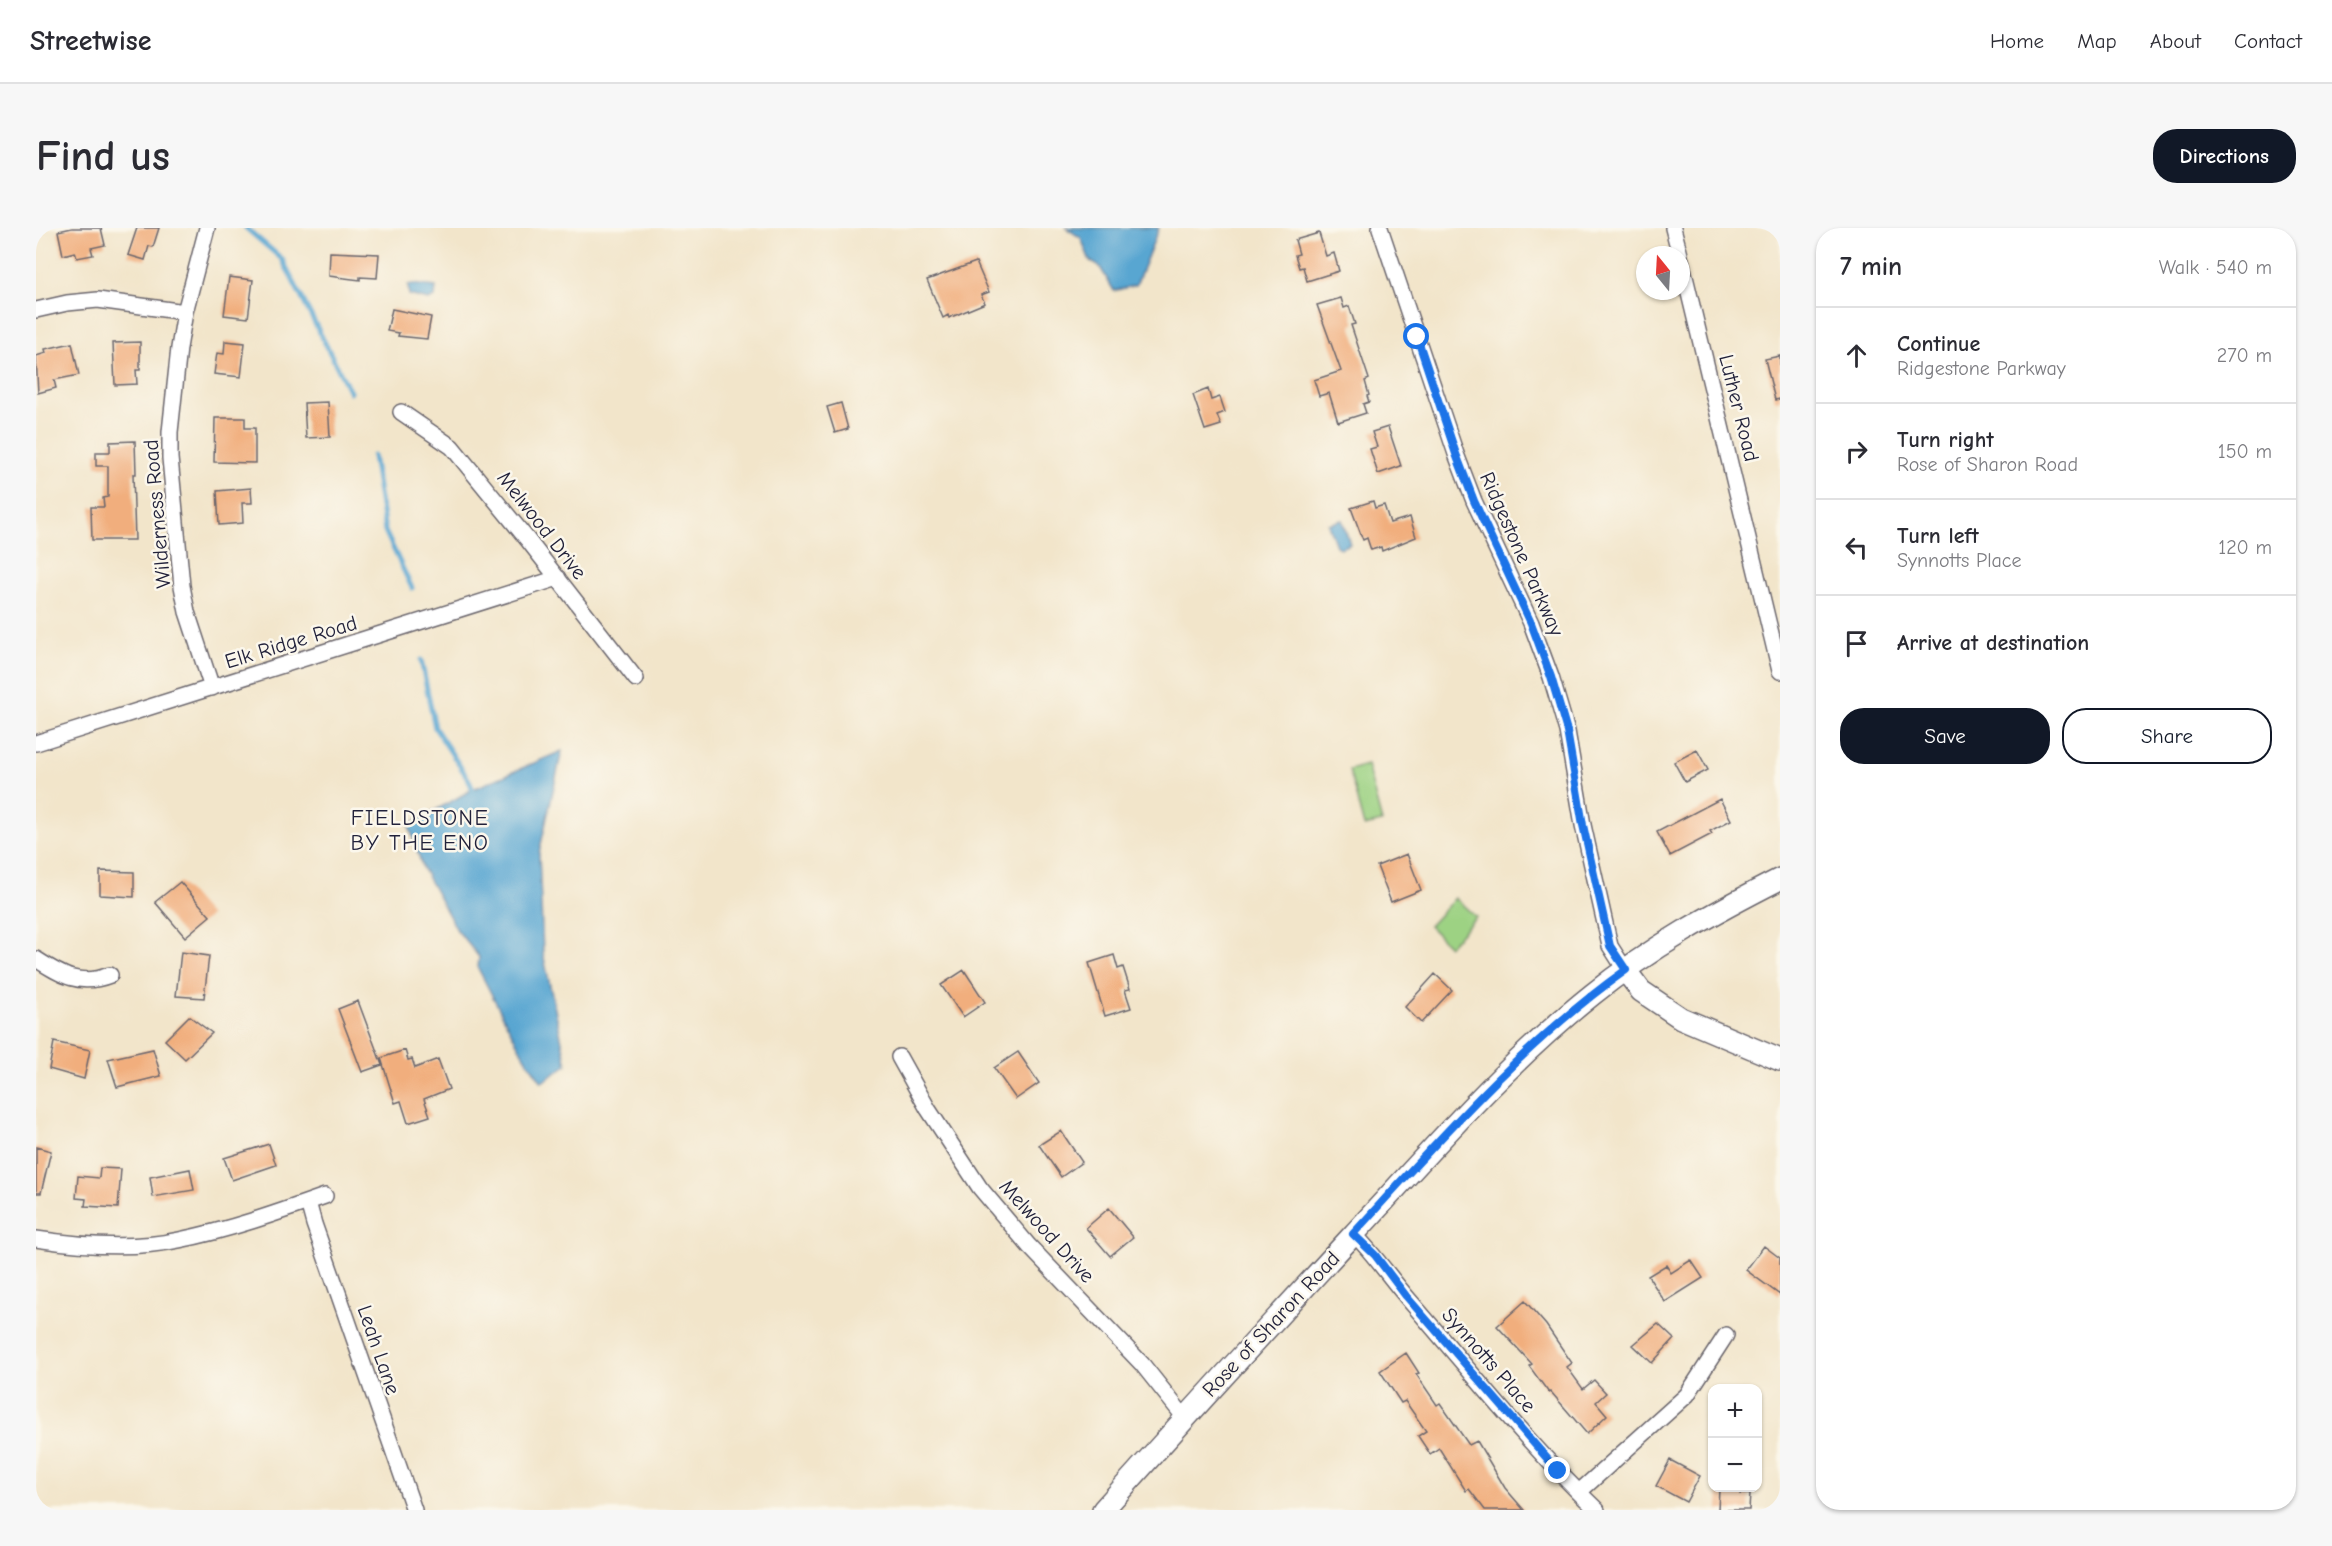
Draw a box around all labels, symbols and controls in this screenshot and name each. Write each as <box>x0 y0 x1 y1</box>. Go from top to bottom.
text: Streetwise <box>30 25 151 57</box>
text: Home <box>1990 29 2044 53</box>
text: Map <box>2077 29 2117 53</box>
text: About <box>2150 29 2201 53</box>
text: Contact <box>2234 29 2302 53</box>
button: Directions <box>2153 129 2296 183</box>
text: Find us <box>36 132 170 181</box>
north arrow <box>1636 246 1690 300</box>
text: 7 min <box>1840 252 1902 282</box>
text: Walk · 540 m <box>2159 256 2272 279</box>
route start <box>1403 323 1429 349</box>
text: Continue <box>1897 331 1980 357</box>
icon: ahead <box>1840 339 1873 372</box>
text: 270 m <box>2217 344 2272 367</box>
street label: Luther Road <box>1714 352 1764 464</box>
text: Ridgestone Parkway <box>1897 357 2066 380</box>
text: Turn right <box>1897 427 1994 453</box>
icon: right <box>1840 435 1873 468</box>
street label: Wilderness Road <box>139 438 175 590</box>
text: 150 m <box>2218 440 2272 463</box>
text: Rose of Sharon Road <box>1897 453 2078 476</box>
street label: Melwood Drive <box>492 466 592 584</box>
street label: Ridgestone Parkway <box>1475 468 1569 640</box>
text: Turn left <box>1897 523 1979 549</box>
icon: left <box>1840 531 1873 564</box>
text: 120 m <box>2218 536 2272 559</box>
text: Synnotts Place <box>1897 549 2022 572</box>
street label: Elk Ridge Road <box>222 611 360 673</box>
icon: arrive <box>1840 627 1873 660</box>
text: Arrive at destination <box>1897 630 2089 656</box>
button: Save <box>1840 708 2050 764</box>
button: Share <box>2062 708 2272 764</box>
district label: FIELDSTONE BY THE ENO <box>351 805 489 856</box>
street label: Melwood Drive <box>994 1174 1100 1288</box>
street label: Rose of Sharon Road <box>1197 1246 1345 1402</box>
street label: Leah Lane <box>353 1302 405 1398</box>
street label: Synnotts Place <box>1437 1303 1541 1417</box>
map controls <box>1708 1384 1762 1492</box>
button: + <box>1708 1384 1762 1438</box>
button: − <box>1708 1438 1762 1492</box>
route end <box>1544 1457 1570 1483</box>

